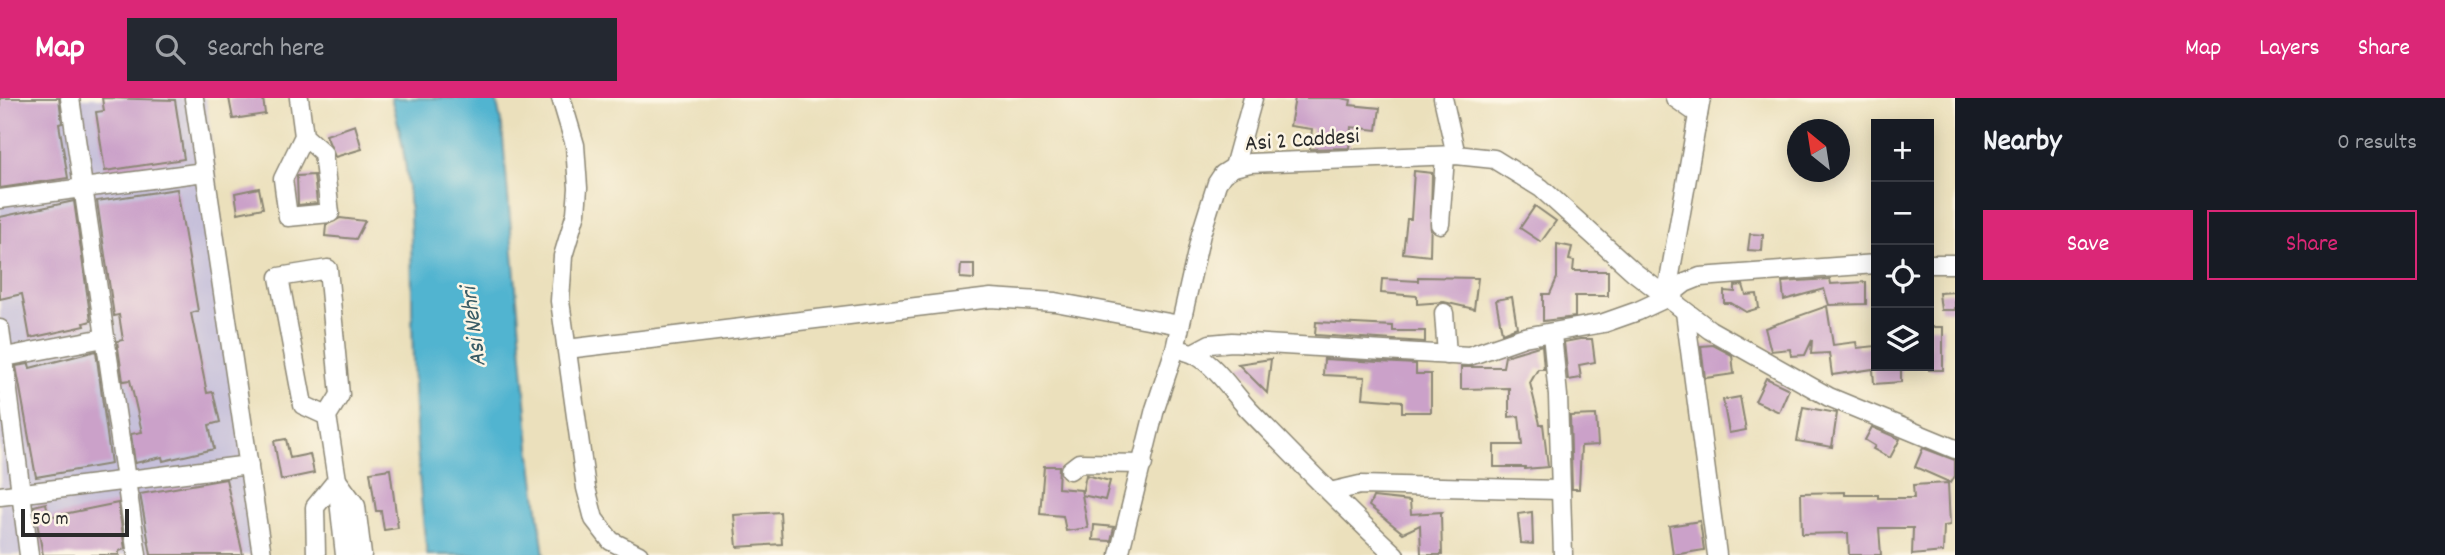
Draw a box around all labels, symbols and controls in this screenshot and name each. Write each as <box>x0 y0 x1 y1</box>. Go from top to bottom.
search box <box>127 18 617 81</box>
text: Map <box>35 26 85 73</box>
icon: search <box>151 30 189 68</box>
text: Search here <box>207 31 325 68</box>
text: Map <box>2185 32 2221 66</box>
text: Layers <box>2259 32 2320 66</box>
text: Share <box>2358 32 2410 66</box>
north arrow <box>1787 119 1850 182</box>
map controls <box>1871 119 1934 371</box>
button: + <box>1871 119 1934 182</box>
street label: Asi 2 Caddesi <box>1244 121 1361 162</box>
text: Nearby <box>1983 122 2061 165</box>
text: 0 results <box>2337 127 2417 160</box>
button: − <box>1871 182 1934 245</box>
button: Save <box>1983 210 2193 280</box>
button: Share <box>2207 210 2417 280</box>
button: locate <box>1871 245 1934 308</box>
water label: Asi Nehri <box>453 281 497 368</box>
button: layers <box>1871 308 1934 371</box>
scale bar <box>21 506 130 538</box>
text: 50 m <box>32 507 69 534</box>

